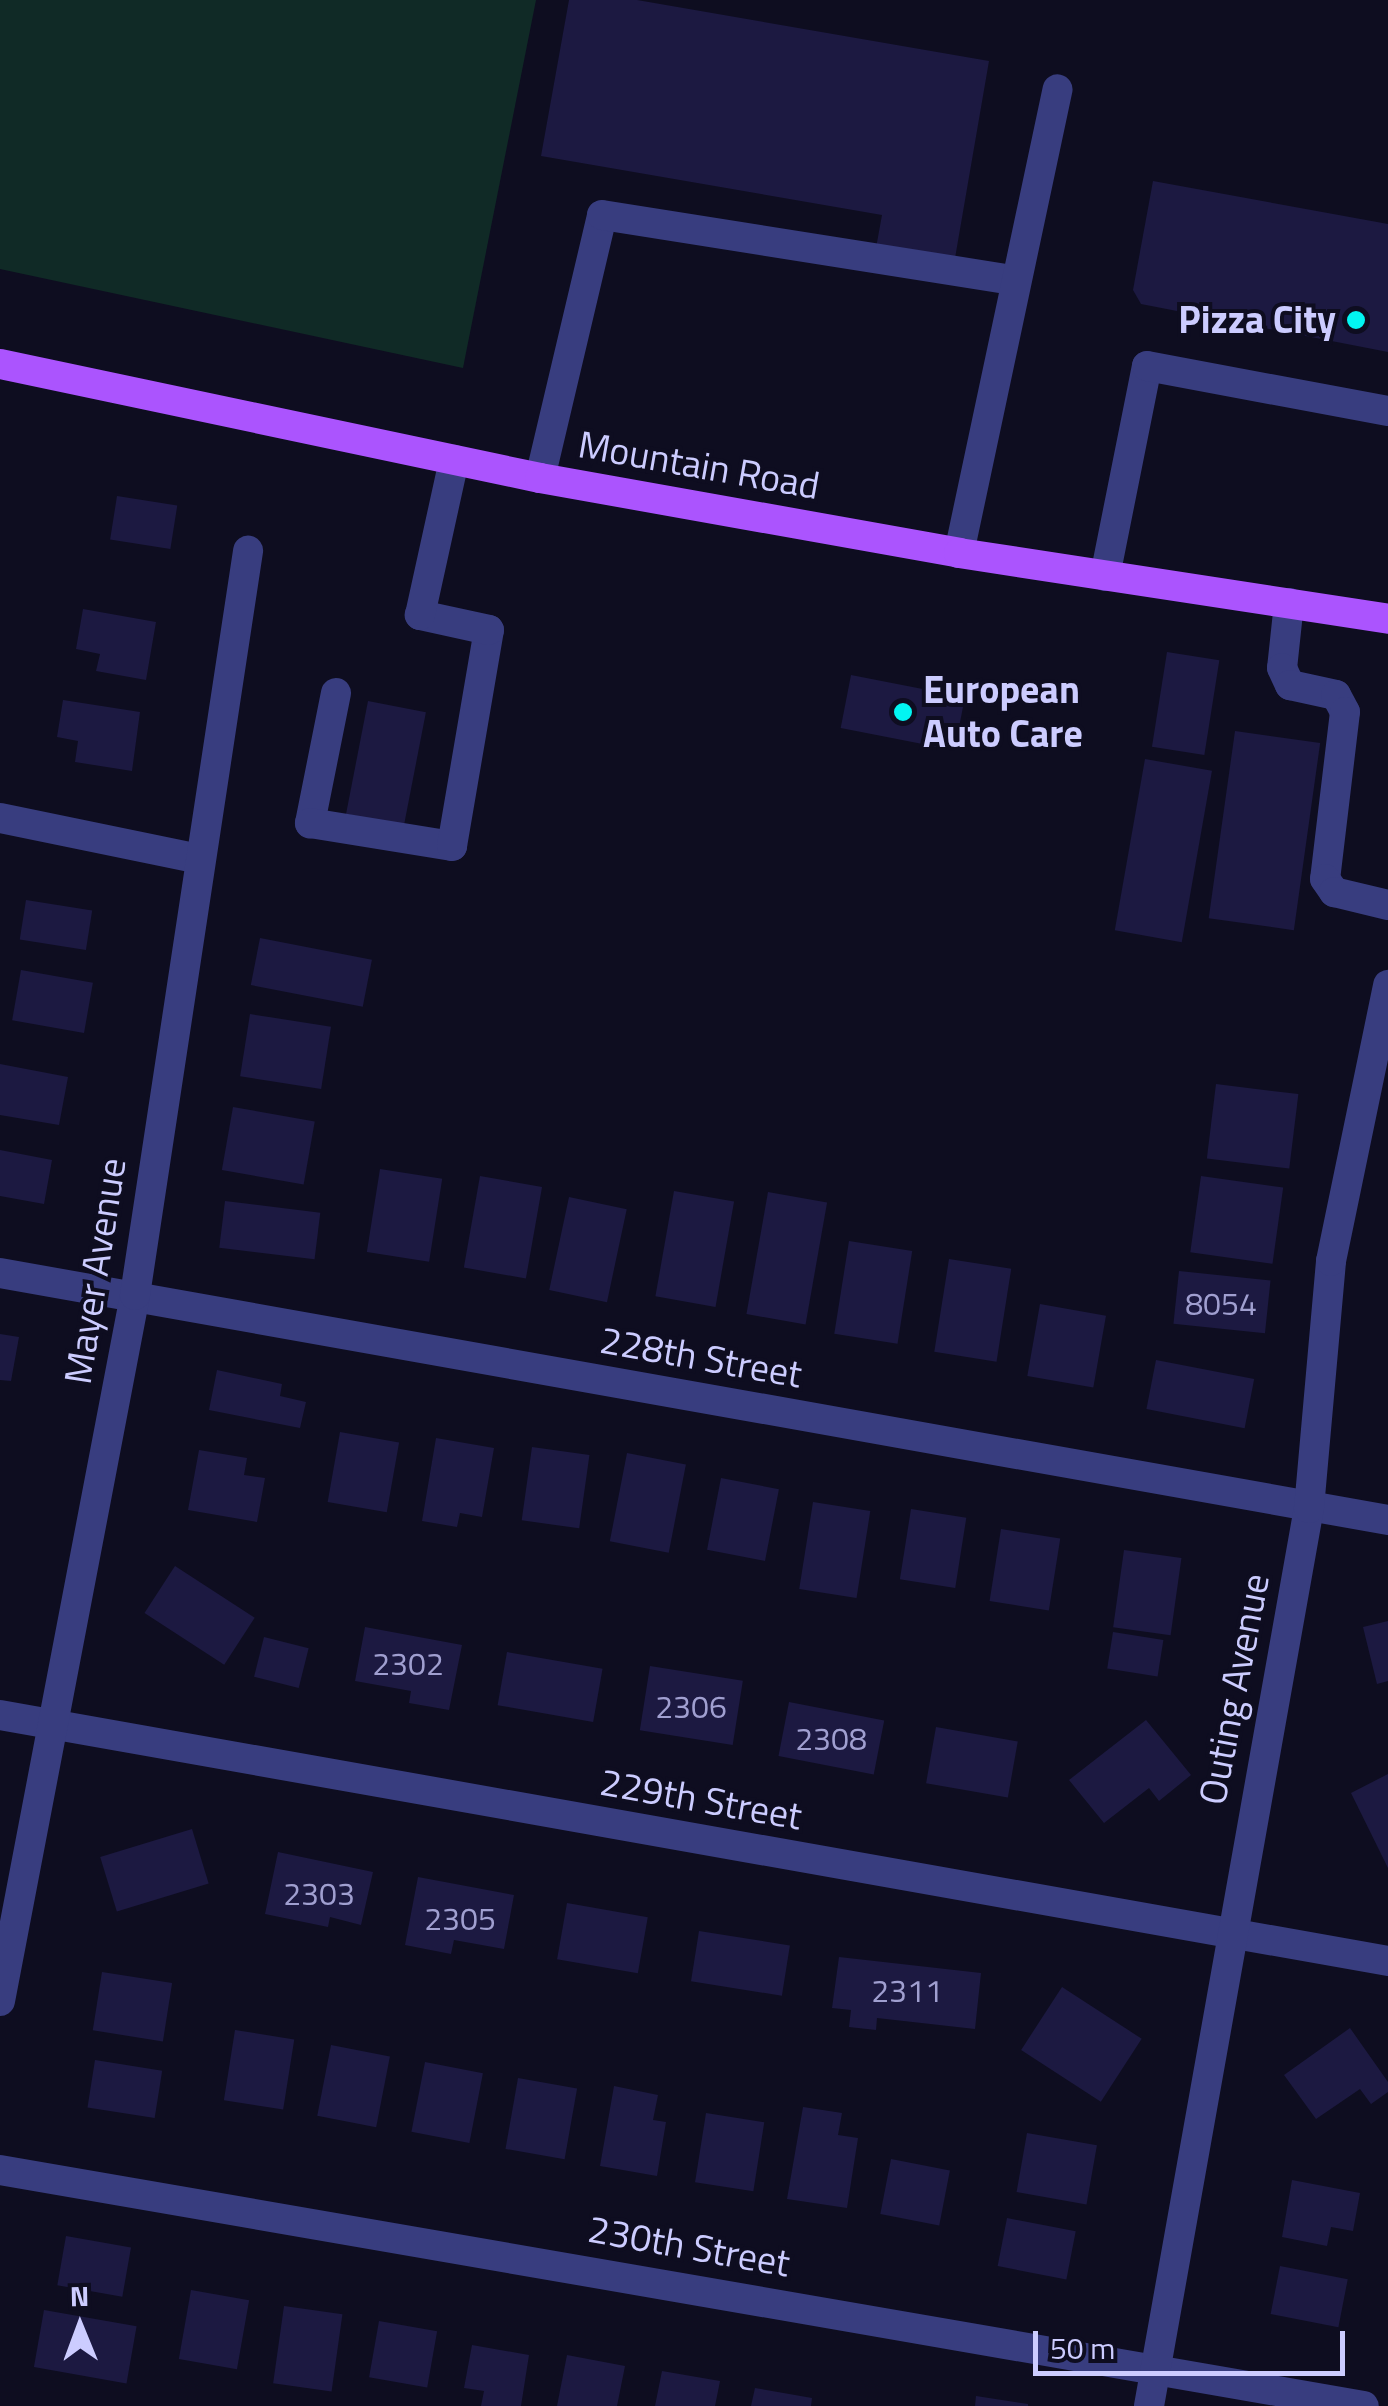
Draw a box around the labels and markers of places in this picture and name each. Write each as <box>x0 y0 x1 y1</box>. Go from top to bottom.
place label: Pizza City <box>1178 297 1336 343</box>
marker: Pizza City <box>1345 309 1367 331</box>
place label: European Auto Care <box>923 667 1083 756</box>
marker: European Auto Care <box>892 701 914 723</box>

